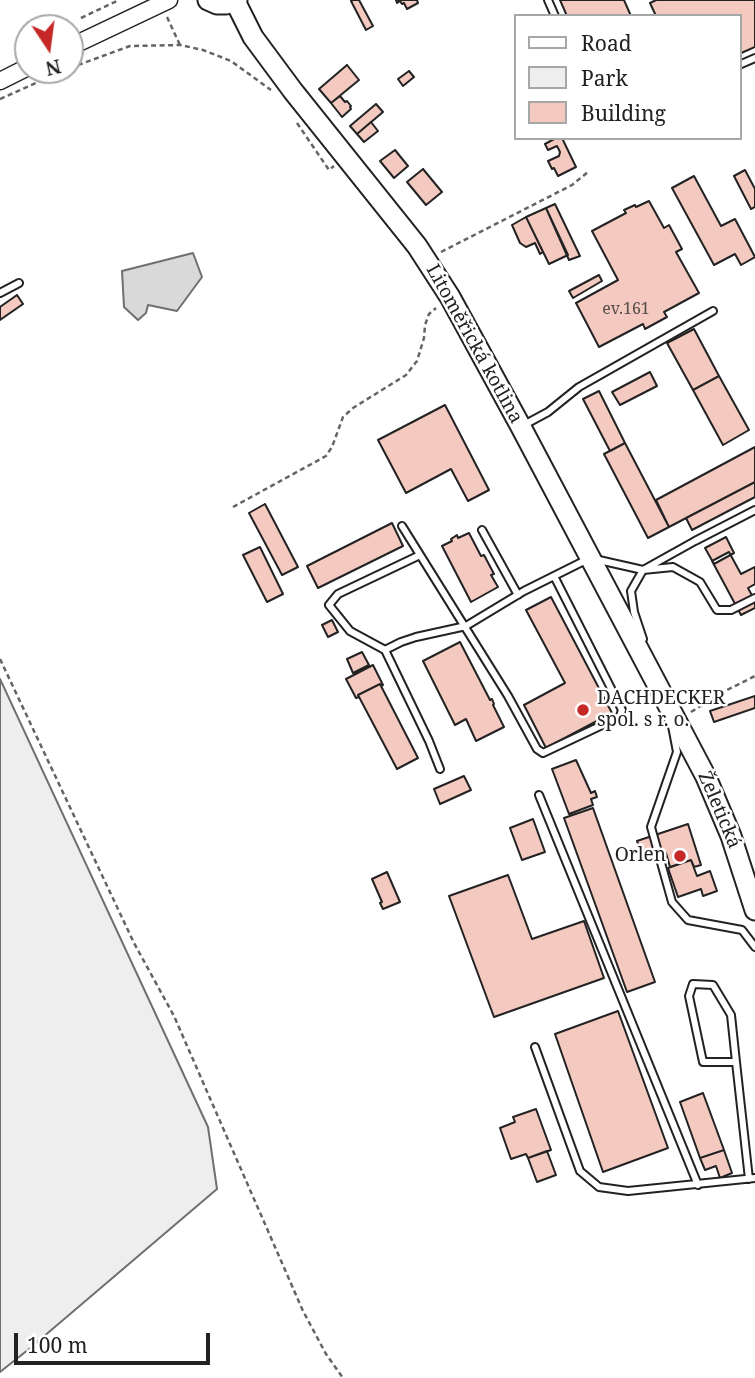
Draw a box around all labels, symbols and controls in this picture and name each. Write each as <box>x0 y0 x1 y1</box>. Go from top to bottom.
north arrow <box>14 14 84 84</box>
legend <box>514 14 741 140</box>
text: Road <box>581 29 632 57</box>
text: N <box>43 53 64 82</box>
text: Park <box>581 64 628 92</box>
text: Building <box>581 99 666 127</box>
street label: Litoměřická kotlina <box>421 261 527 427</box>
house number: ev.161 <box>602 299 650 319</box>
place label: DACHDECKER spol. s r. o. <box>597 688 725 732</box>
marker: DACHDECKER spol. s r. o. <box>575 702 591 718</box>
street label: Želetická <box>693 768 745 852</box>
place label: Orlen <box>615 845 666 867</box>
marker: Orlen <box>672 848 688 864</box>
scale bar <box>18 1318 214 1362</box>
text: 100 m <box>27 1331 88 1359</box>

